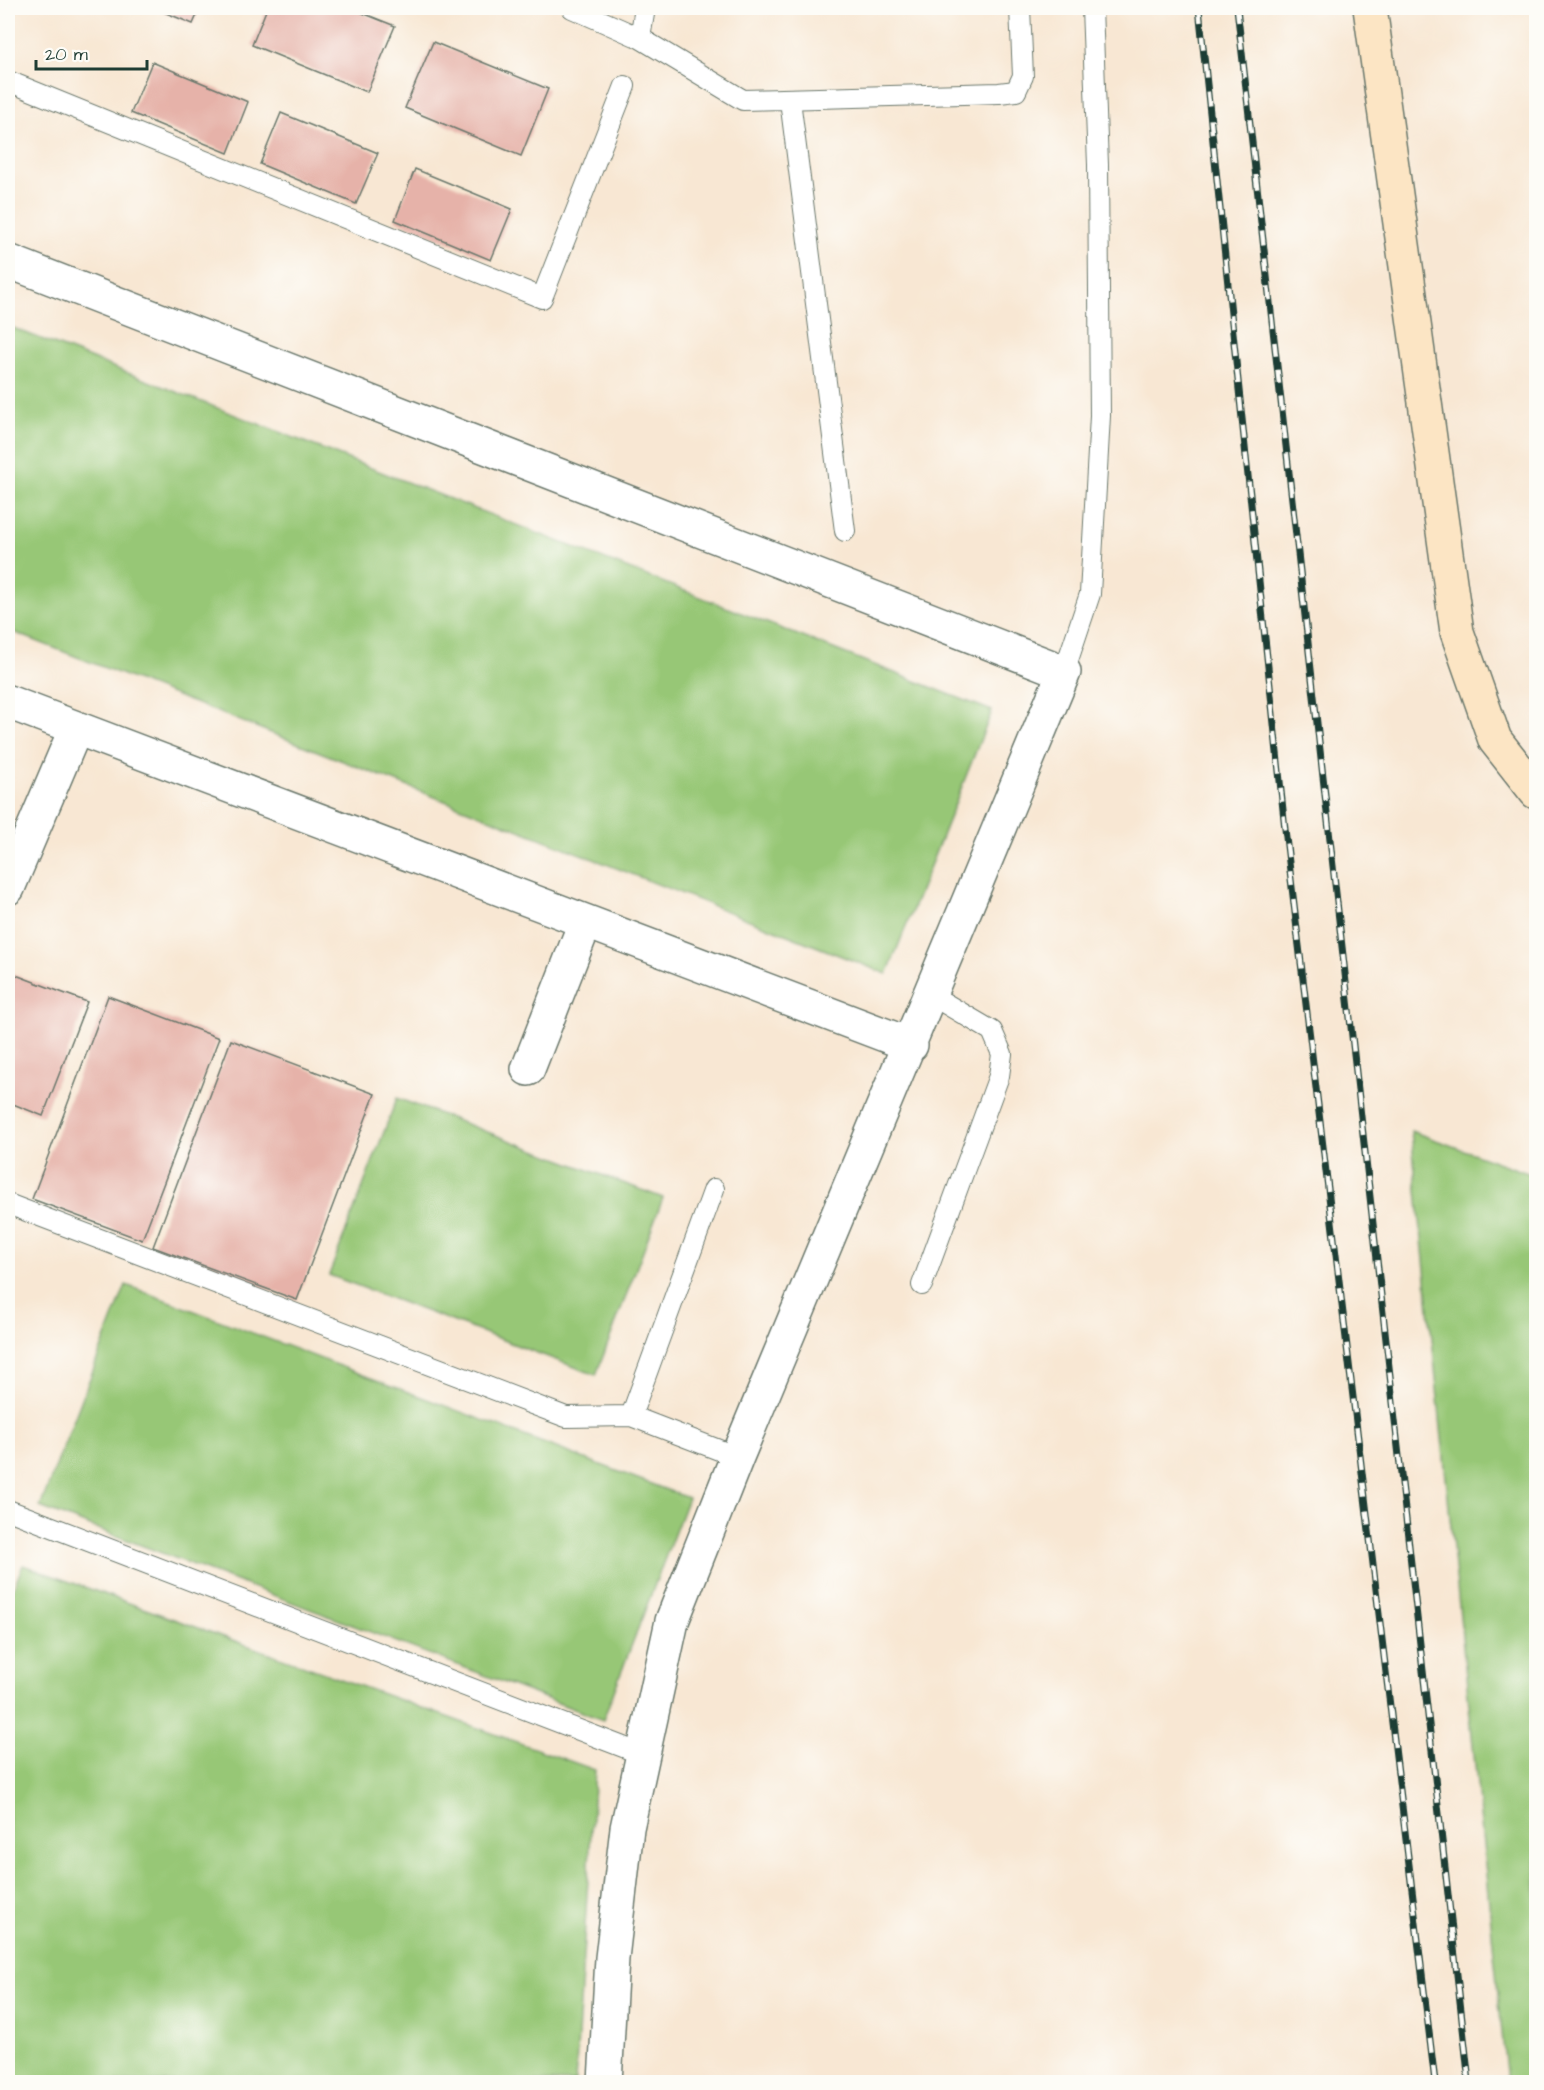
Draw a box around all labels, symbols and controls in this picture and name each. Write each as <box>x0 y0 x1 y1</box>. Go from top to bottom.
scale bar <box>36 33 147 71</box>
text: 20 m <box>45 42 88 67</box>

